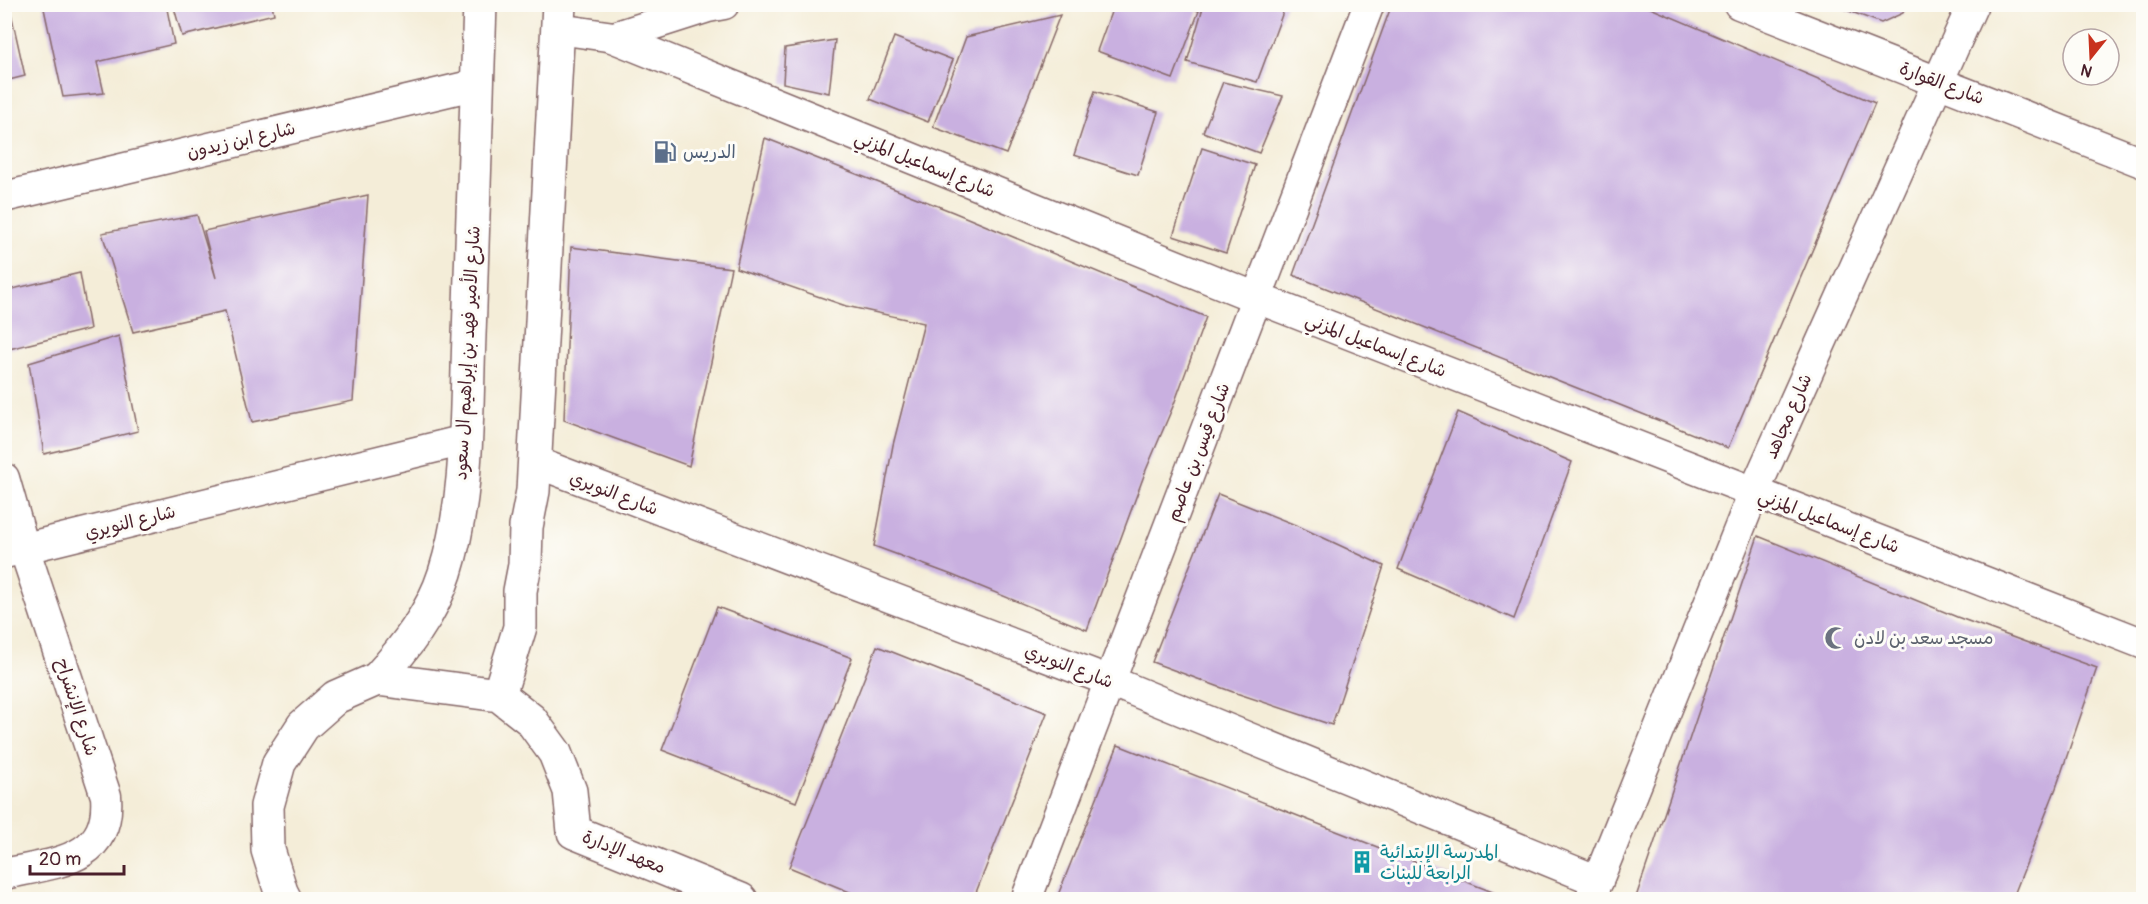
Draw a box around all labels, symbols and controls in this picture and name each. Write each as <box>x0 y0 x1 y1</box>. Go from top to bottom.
north arrow <box>2061 27 2121 87</box>
street label: شارع القوارة <box>1896 57 1987 110</box>
text: N <box>2078 59 2095 81</box>
street label: شارع ابن زيدون <box>185 117 298 164</box>
street label: شارع إسماعيل المزني <box>850 126 998 207</box>
fuel station icon: الدريس <box>652 139 678 165</box>
place label: الدريس <box>683 141 736 164</box>
street label: شارع الأمير فهد بن إبراهيم ال سعود <box>448 225 488 481</box>
street label: شارع إسماعيل المزني <box>1301 308 1450 387</box>
street label: شارع مجاهد <box>1759 370 1817 462</box>
street label: شارع قيس بن عاصم <box>1162 380 1237 525</box>
street label: شارع النويري <box>566 466 661 522</box>
street label: شارع إسماعيل المزني <box>1754 484 1903 563</box>
street label: شارع النويري <box>82 500 178 546</box>
mosque icon: مسجد سعد بن لادن <box>1823 625 1849 651</box>
place label: مسجد سعد بن لادن <box>1854 627 1993 650</box>
street label: شارع النويري <box>1021 639 1116 695</box>
street label: شارع الإنشراح <box>50 655 103 759</box>
street label: معهد الإدارة <box>579 825 669 880</box>
scale bar <box>30 838 124 876</box>
place label: المدرسة الإبتدائية الرابعة للبنات <box>1380 841 1498 885</box>
text: 20 m <box>39 848 81 871</box>
building icon: المدرسة الإبتدائية الرابعة للبنات <box>1349 849 1375 875</box>

